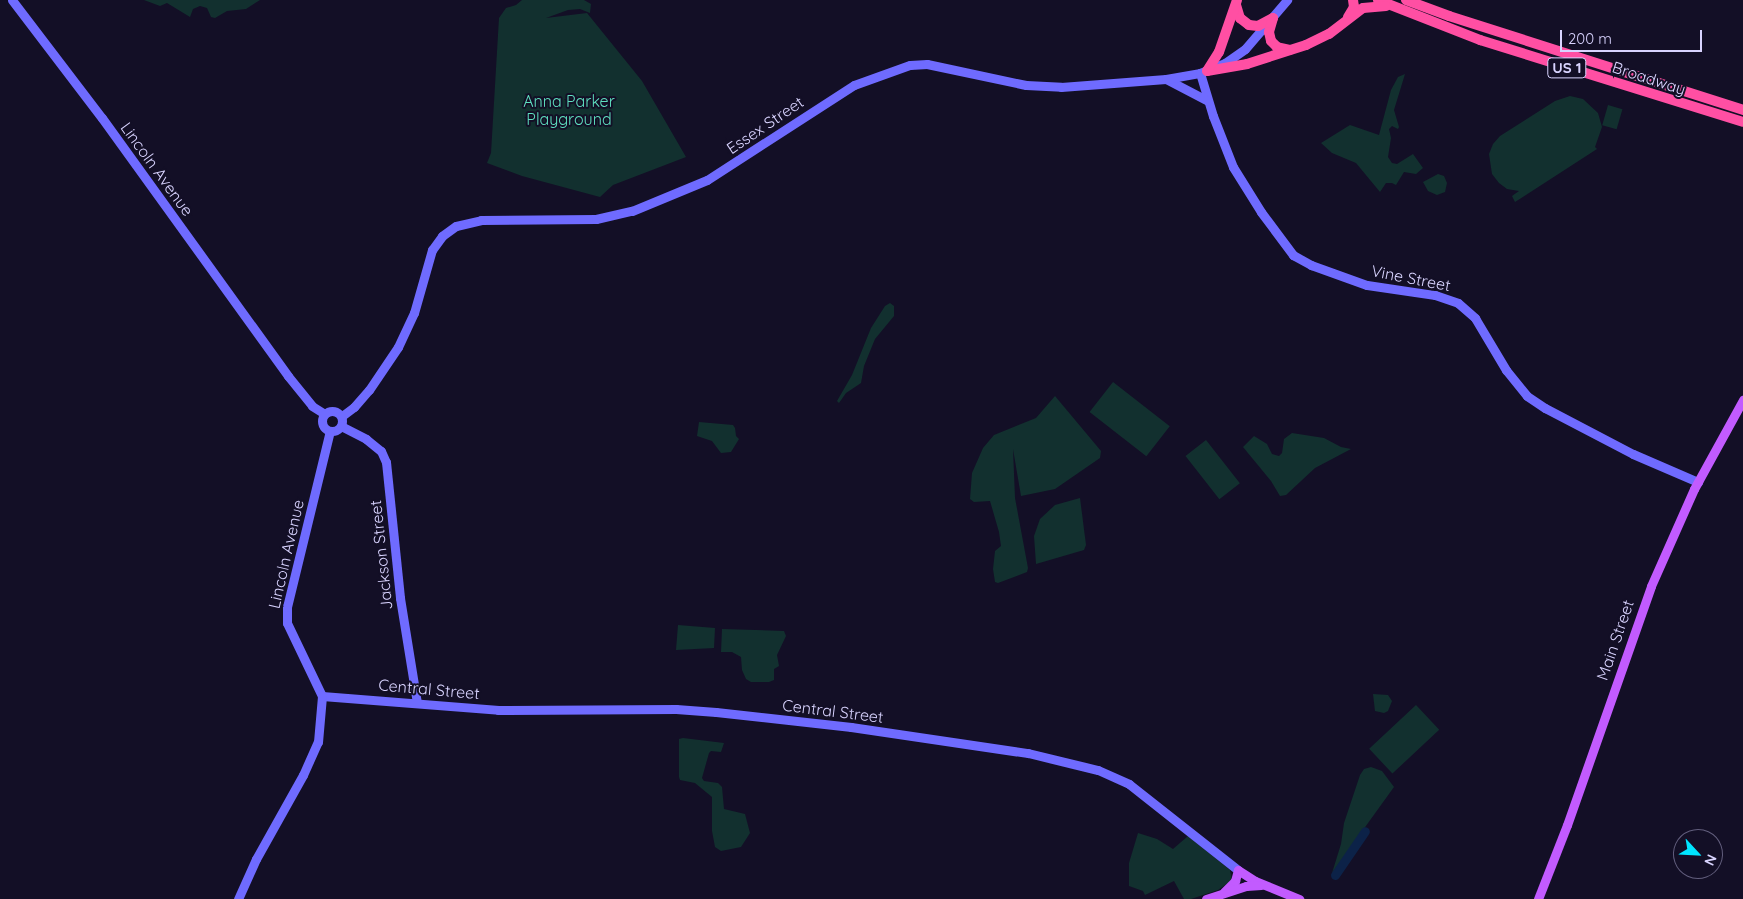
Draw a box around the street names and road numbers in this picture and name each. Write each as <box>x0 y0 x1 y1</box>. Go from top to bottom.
road number: US 1 <box>1547 56 1587 80</box>
street label: Broadway <box>1610 57 1688 99</box>
street label: Essex Street <box>723 92 807 158</box>
street label: Lincoln Avenue <box>117 118 197 220</box>
street label: Vine Street <box>1370 261 1452 295</box>
street label: Lincoln Avenue <box>264 498 308 610</box>
street label: Jackson Street <box>366 499 396 611</box>
street label: Main Street <box>1592 597 1638 683</box>
street label: Central Street <box>378 675 480 703</box>
street label: Central Street <box>781 695 885 727</box>

